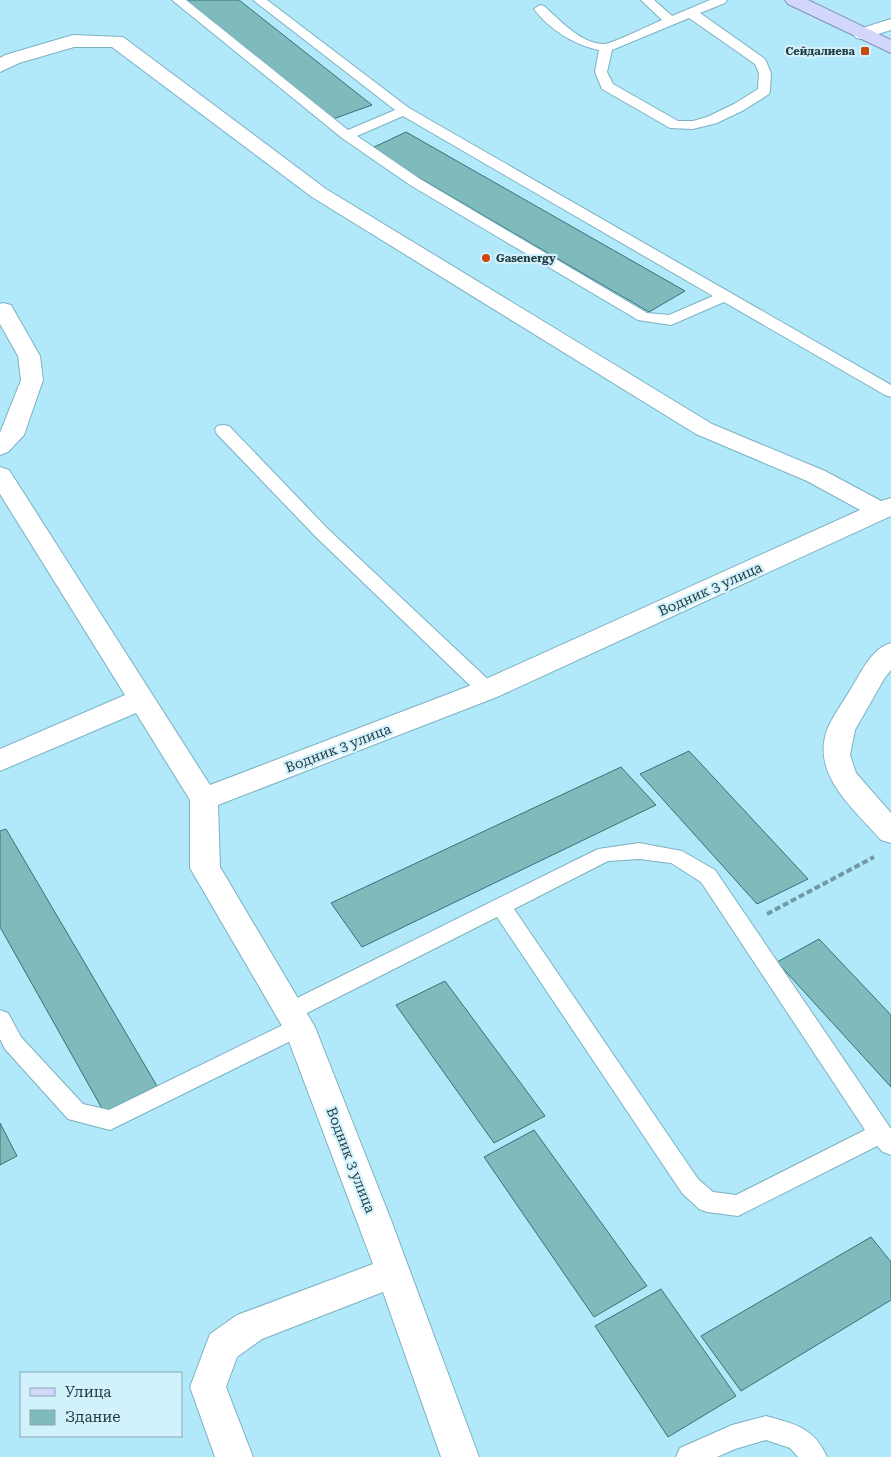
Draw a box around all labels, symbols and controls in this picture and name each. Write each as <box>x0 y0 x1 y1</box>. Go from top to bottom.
place label: Сейдалиева <box>786 45 856 58</box>
marker: Сейдалиева <box>859 45 871 57</box>
marker: Gasenergy <box>480 252 492 264</box>
place label: Gasenergy <box>496 252 556 265</box>
street label: Водник 3 улица <box>656 559 765 619</box>
street label: Водник 3 улица <box>283 720 393 776</box>
street label: Водник 3 улица <box>323 1105 379 1215</box>
legend <box>20 1372 182 1437</box>
text: Улица <box>65 1383 111 1401</box>
text: Здание <box>65 1408 121 1426</box>

